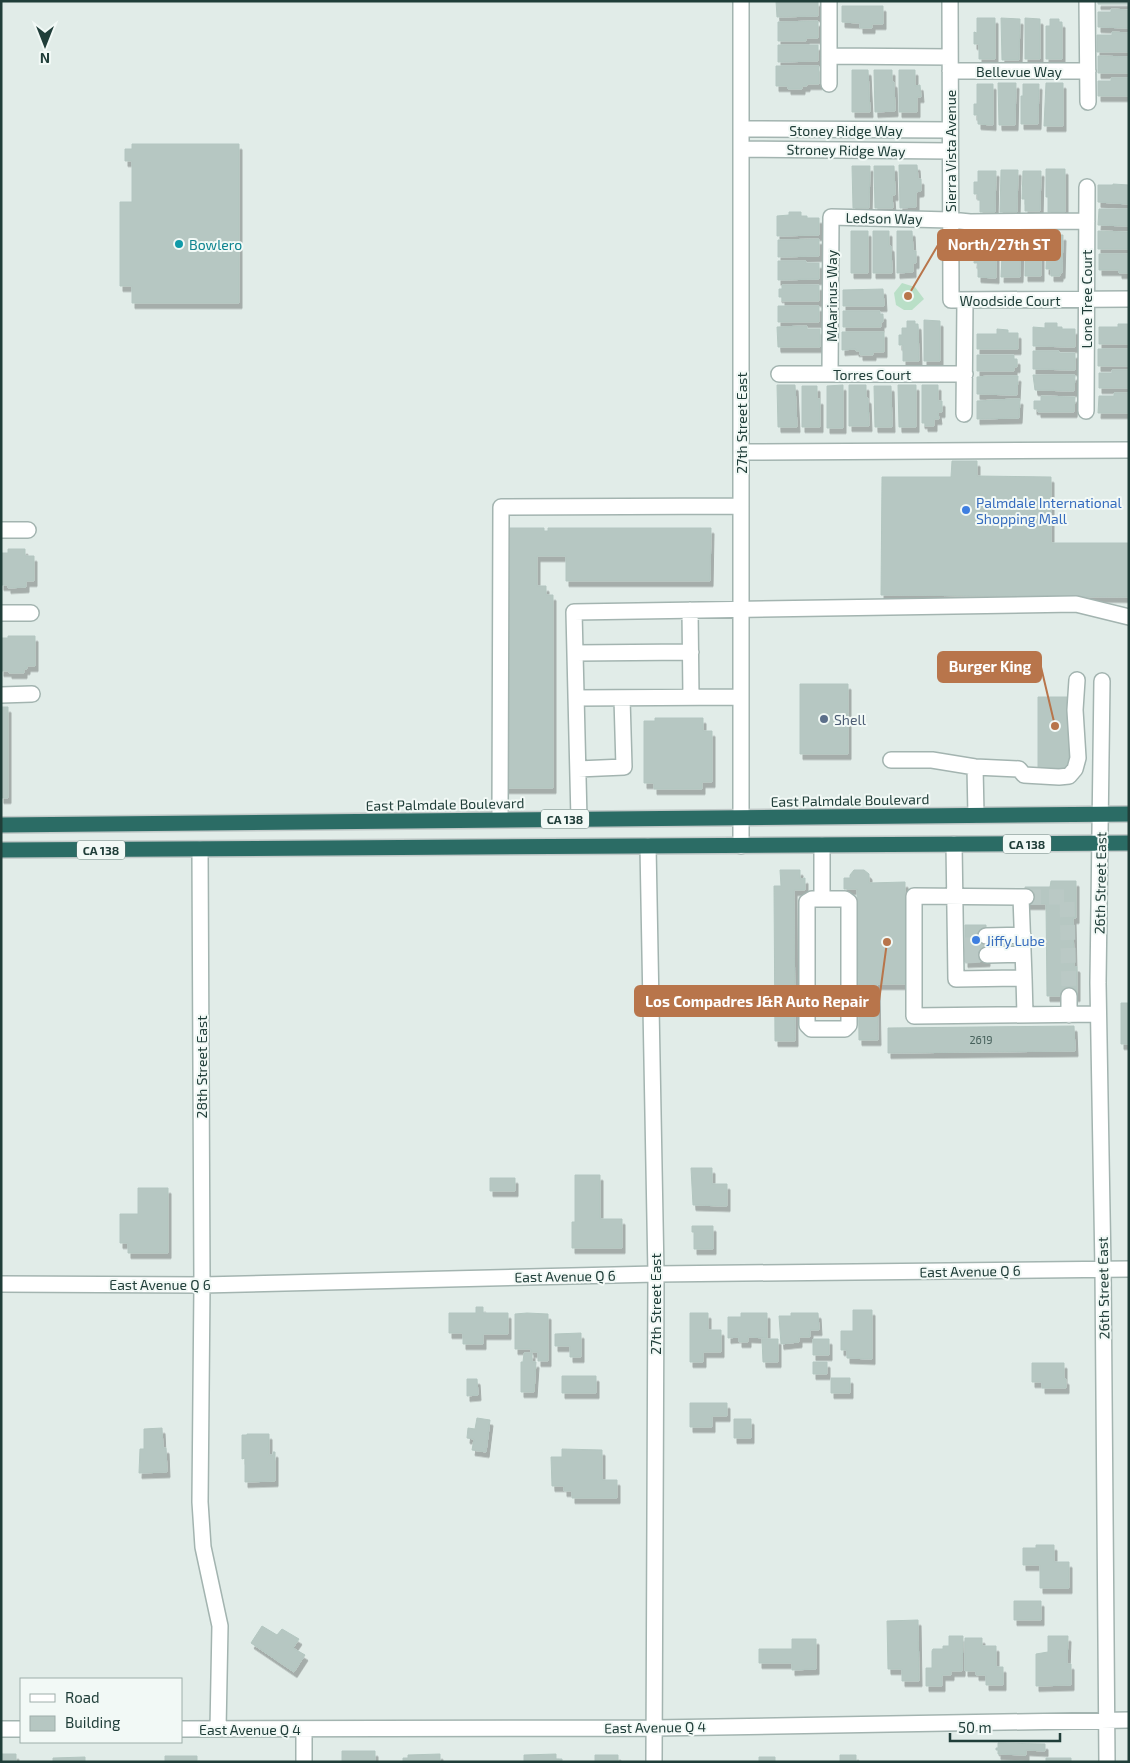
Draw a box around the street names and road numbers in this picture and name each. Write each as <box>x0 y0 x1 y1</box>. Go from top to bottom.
street label: Bellevue Way <box>976 63 1063 80</box>
street label: Sierra Vista Avenue <box>942 90 959 212</box>
street label: Stoney Ridge Way <box>789 122 903 139</box>
street label: Stroney Ridge Way <box>786 140 906 160</box>
street label: Ledson Way <box>845 209 923 227</box>
street label: MAarinus Way <box>823 249 840 342</box>
street label: Lone Tree Court <box>1078 250 1095 348</box>
street label: Woodside Court <box>959 292 1061 309</box>
street label: Torres Court <box>833 366 911 383</box>
street label: 27th Street East <box>733 372 750 474</box>
street label: East Palmdale Boulevard <box>771 790 929 810</box>
street label: East Palmdale Boulevard <box>366 794 524 814</box>
road number: CA 138 <box>541 810 589 829</box>
street label: 26th Street East <box>1091 832 1109 934</box>
road number: CA 138 <box>1003 834 1051 854</box>
road number: CA 138 <box>77 840 125 860</box>
street label: 28th Street East <box>193 1016 210 1118</box>
street label: 26th Street East <box>1094 1237 1112 1339</box>
street label: 27th Street East <box>647 1253 664 1355</box>
street label: East Avenue Q 6 <box>919 1262 1021 1280</box>
street label: East Avenue Q 6 <box>514 1267 616 1285</box>
street label: East Avenue Q 6 <box>109 1276 211 1293</box>
street label: East Avenue Q 4 <box>604 1718 706 1736</box>
street label: East Avenue Q 4 <box>199 1721 301 1738</box>

